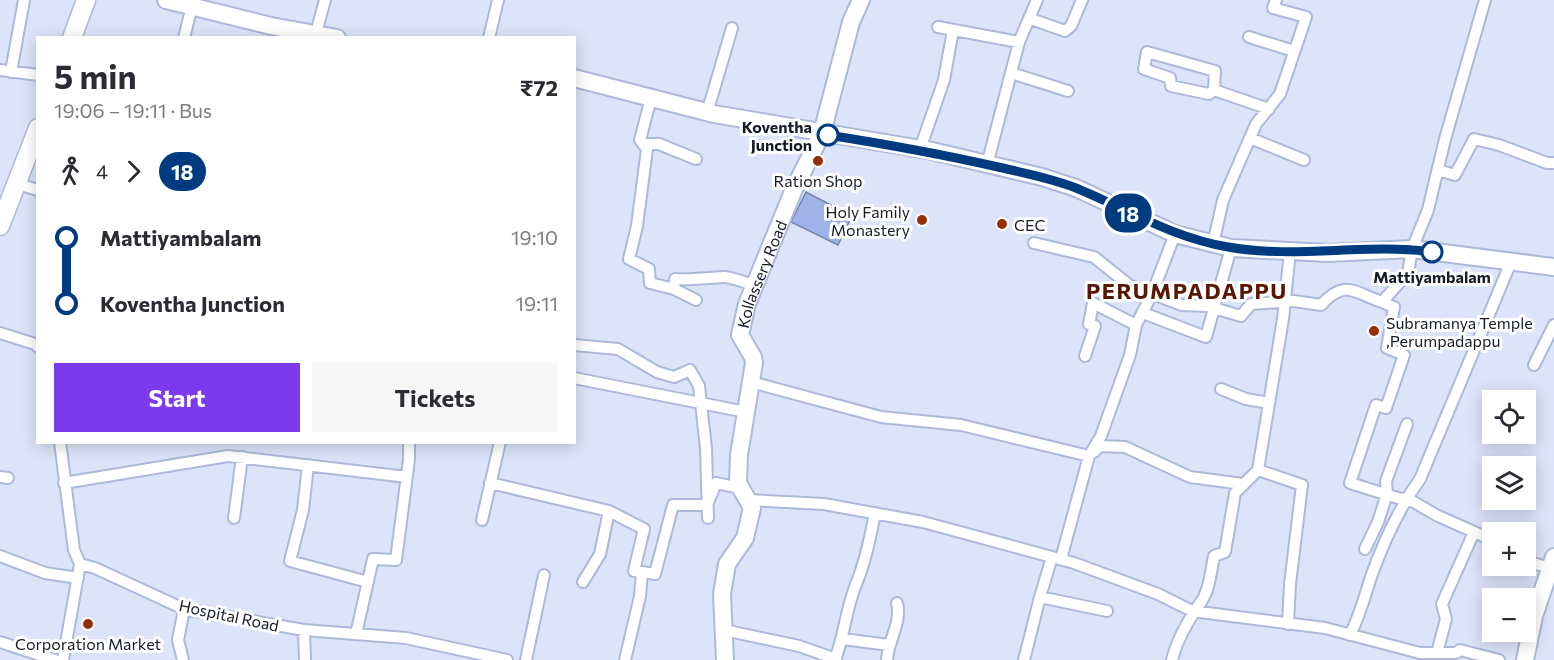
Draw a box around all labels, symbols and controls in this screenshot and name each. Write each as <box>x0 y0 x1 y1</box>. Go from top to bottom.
text: 5 min <box>54 55 137 96</box>
text: ₹72 <box>520 74 558 101</box>
text: 19:06 – 19:11 · Bus <box>54 98 212 122</box>
place label: Koventha Junction <box>742 117 812 154</box>
marker: Koventha Junction <box>817 124 839 146</box>
marker: Ration Shop <box>811 154 825 168</box>
icon: walk <box>54 155 87 188</box>
icon: forward <box>117 155 150 188</box>
text: 4 <box>96 159 108 183</box>
text: 18 <box>171 159 194 184</box>
place label: Ration Shop <box>773 171 863 190</box>
line badge: 18 <box>1101 194 1155 232</box>
text: 18 <box>1117 201 1139 226</box>
place label: Holy Family Monastery <box>825 202 910 239</box>
marker: Holy Family Monastery <box>915 213 929 227</box>
place label: CEC <box>1014 215 1045 234</box>
street label: Kollassery Road <box>732 217 790 330</box>
marker: CEC <box>995 217 1009 231</box>
text: Mattiyambalam <box>100 224 261 251</box>
text: 19:10 <box>511 225 558 249</box>
marker: Mattiyambalam <box>1421 241 1443 263</box>
place label: Mattiyambalam <box>1373 267 1491 286</box>
district label: PERUMPADAPPU <box>1086 277 1288 304</box>
text: Koventha Junction <box>100 290 285 317</box>
text: 19:11 <box>515 291 558 315</box>
place label: Subramanya Temple ,Perumpadappu <box>1386 313 1533 350</box>
marker: Subramanya Temple ,Perumpadappu <box>1367 324 1381 338</box>
button: Start <box>54 363 300 432</box>
button: Tickets <box>312 363 558 432</box>
map controls <box>1482 390 1536 642</box>
button: locate <box>1482 390 1536 444</box>
button: layers <box>1482 456 1536 510</box>
button: + <box>1482 522 1536 576</box>
button: − <box>1482 588 1536 642</box>
street label: Hospital Road <box>177 595 281 635</box>
marker: Corporation Market <box>81 617 95 631</box>
place label: Corporation Market <box>15 634 161 653</box>

